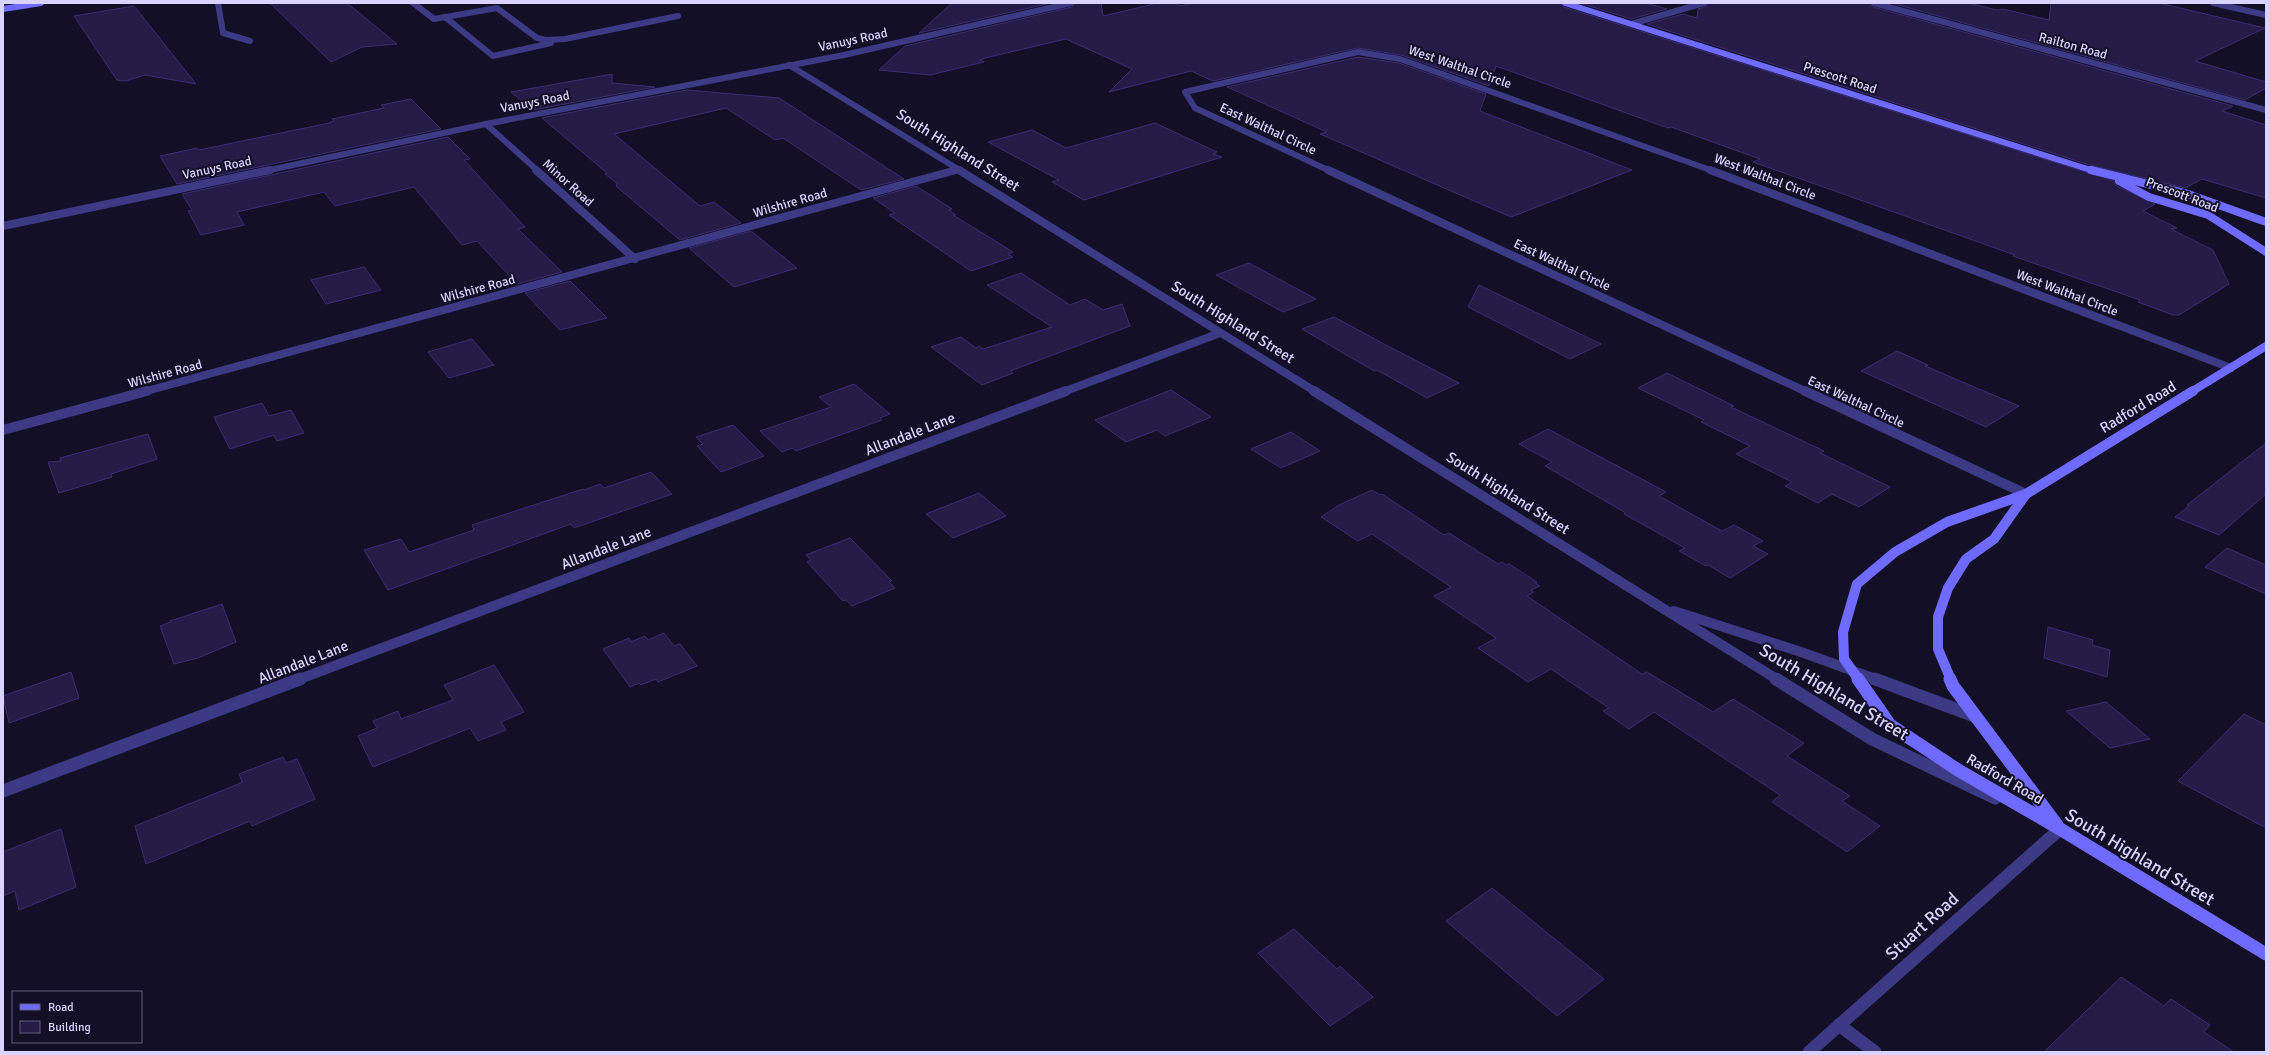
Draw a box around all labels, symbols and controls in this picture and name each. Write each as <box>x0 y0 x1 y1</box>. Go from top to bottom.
street label: Vanuys Road <box>817 25 889 55</box>
street label: Railton Road <box>2037 29 2109 63</box>
street label: West Walthal Circle <box>1406 42 1514 92</box>
street label: Prescott Road <box>1801 59 1879 97</box>
street label: Vanuys Road <box>499 87 571 117</box>
street label: East Walthal Circle <box>1217 100 1319 158</box>
street label: South Highland Street <box>893 105 1023 195</box>
street label: West Walthal Circle <box>1712 150 1818 204</box>
street label: Vanuys Road <box>181 153 253 183</box>
street label: Minor Road <box>539 156 597 210</box>
street label: Prescott Road <box>2143 174 2221 216</box>
street label: Wilshire Road <box>751 185 829 221</box>
street label: East Walthal Circle <box>1511 236 1613 294</box>
street label: West Walthal Circle <box>2014 266 2120 320</box>
street label: Wilshire Road <box>439 271 517 307</box>
street label: South Highland Street <box>1168 277 1298 367</box>
street label: Wilshire Road <box>126 356 204 392</box>
street label: East Walthal Circle <box>1805 373 1907 431</box>
street label: Radford Road <box>2097 377 2179 437</box>
street label: Allandale Lane <box>862 409 958 459</box>
street label: South Highland Street <box>1443 448 1573 538</box>
street label: Allandale Lane <box>558 523 654 573</box>
street label: Allandale Lane <box>255 637 351 687</box>
street label: South Highland Street <box>1755 639 1913 745</box>
street label: Radford Road <box>1963 750 2047 808</box>
street label: South Highland Street <box>2061 804 2219 910</box>
street label: Stuart Road <box>1881 887 1963 965</box>
legend <box>12 991 142 1043</box>
text: Road <box>48 1000 74 1015</box>
text: Building <box>48 1020 91 1035</box>

